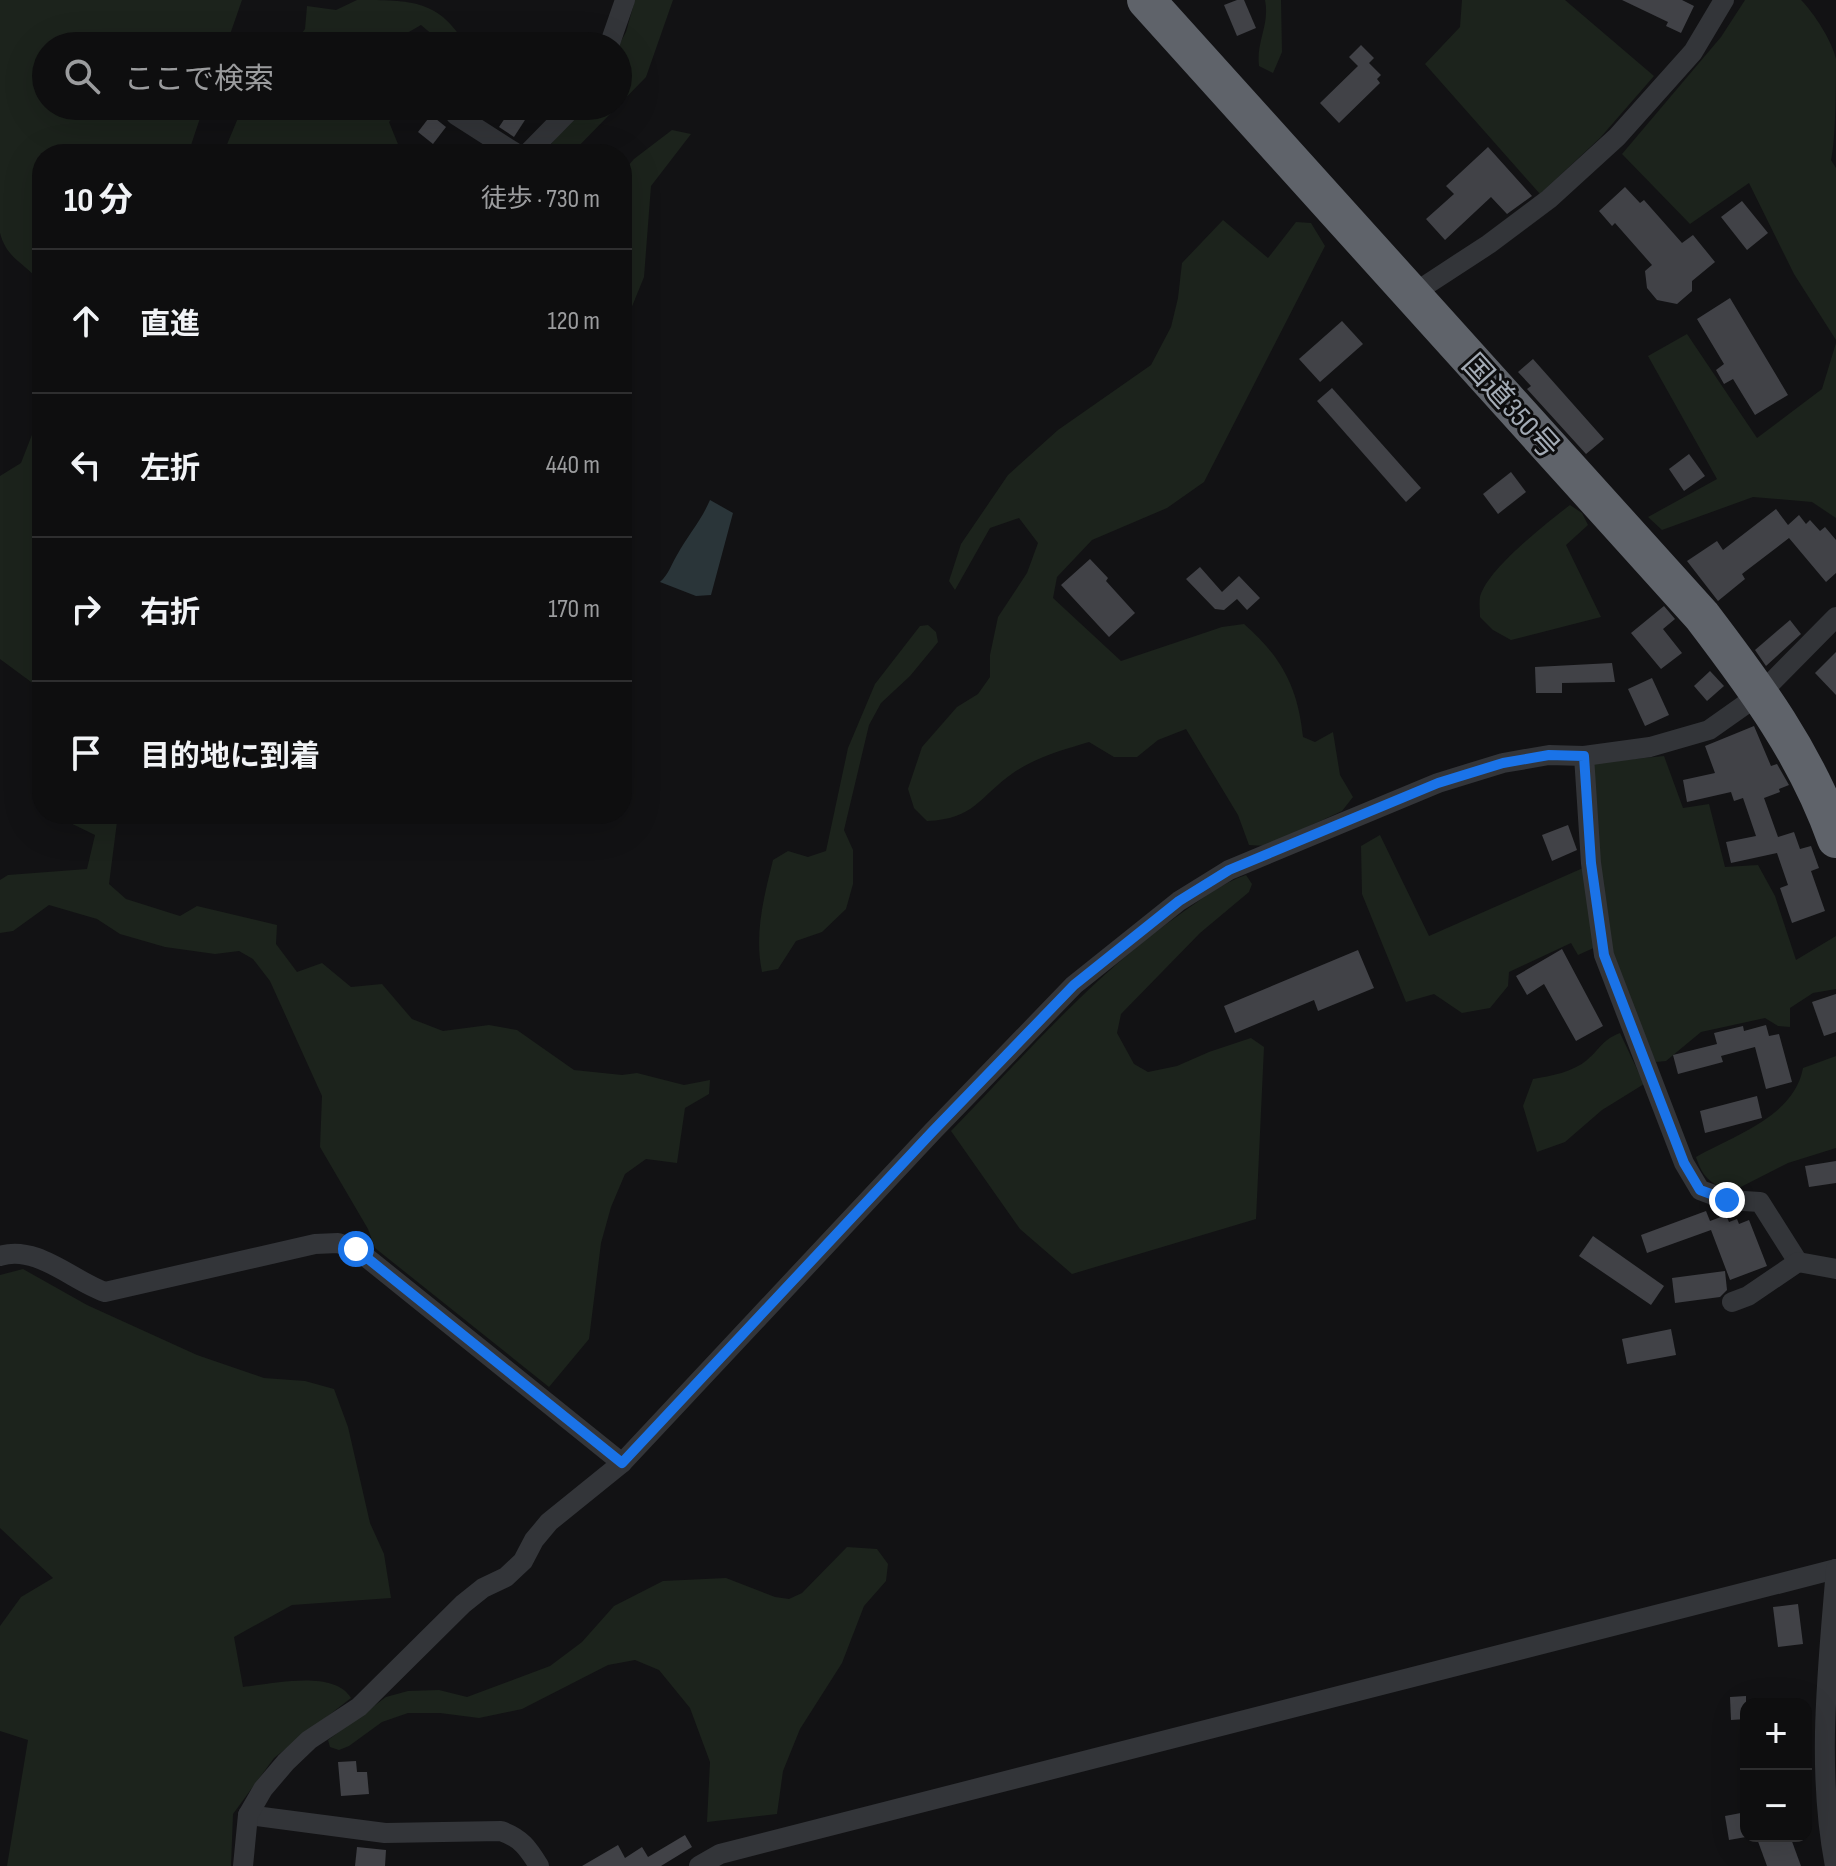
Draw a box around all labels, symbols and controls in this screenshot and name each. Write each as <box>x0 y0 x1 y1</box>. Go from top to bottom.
search box <box>32 32 632 120</box>
icon: search <box>60 54 104 98</box>
text: ここで検索 <box>124 62 274 98</box>
text: 10 分 <box>64 180 133 221</box>
text: 徒歩 · 730 m <box>481 184 600 215</box>
icon: ahead <box>64 299 108 343</box>
text: 120 m <box>547 306 600 337</box>
text: 直進 <box>140 307 200 343</box>
street label: 国道350号 <box>1454 347 1566 466</box>
icon: left <box>64 443 108 487</box>
text: 440 m <box>546 450 600 481</box>
text: 左折 <box>140 451 200 487</box>
icon: right <box>64 587 108 631</box>
text: 170 m <box>548 594 600 625</box>
text: 右折 <box>140 595 200 631</box>
icon: arrive <box>64 731 108 775</box>
text: 目的地に到着 <box>140 739 320 775</box>
route end <box>1709 1182 1745 1218</box>
route start <box>338 1231 374 1267</box>
map controls <box>1740 1698 1812 1842</box>
button: + <box>1740 1698 1812 1770</box>
button: − <box>1740 1770 1812 1842</box>

